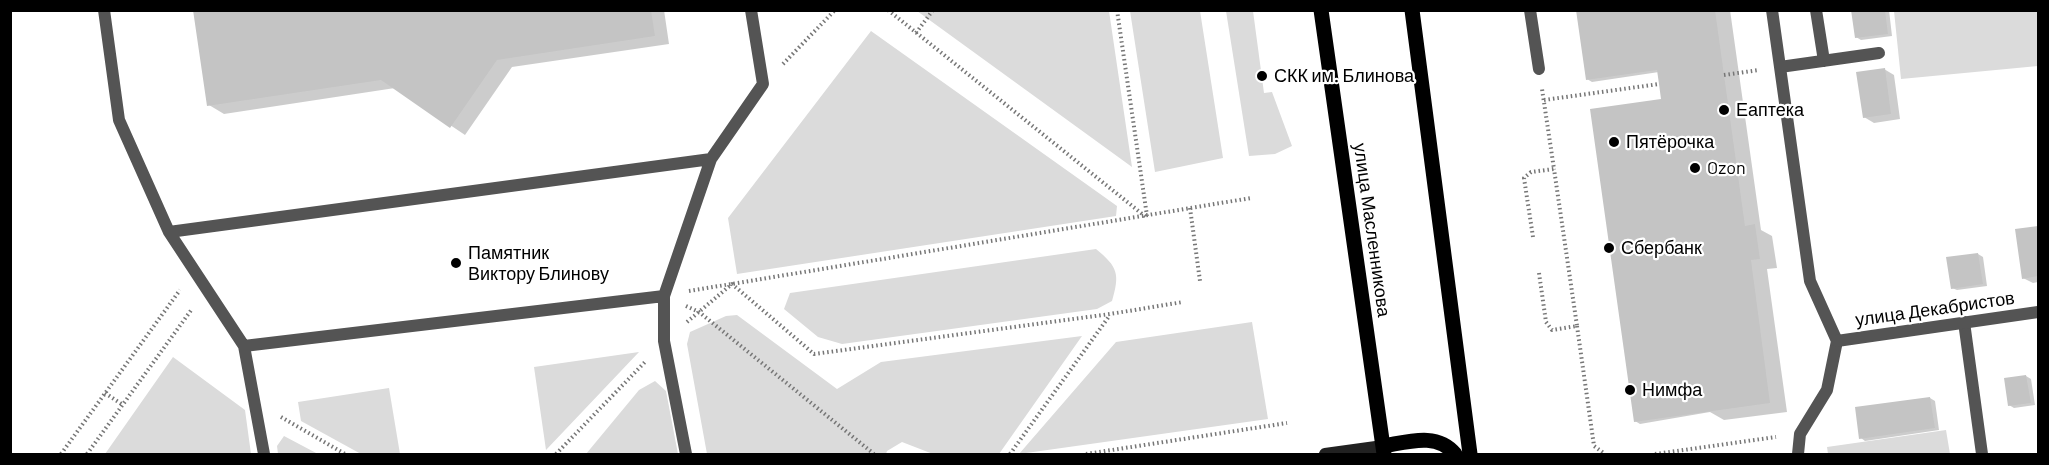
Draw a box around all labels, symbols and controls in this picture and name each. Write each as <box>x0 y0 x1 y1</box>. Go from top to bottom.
place label: СКК им. Блинова <box>1274 65 1414 87</box>
marker: СКК им. Блинова <box>1255 69 1269 83</box>
place label: Еаптека <box>1736 99 1804 121</box>
marker: Еаптека <box>1717 103 1731 117</box>
place label: Пятёрочка <box>1626 131 1714 153</box>
marker: Пятёрочка <box>1607 135 1621 149</box>
street label: улица Масленникова <box>1349 142 1395 318</box>
place label: Ozon <box>1707 157 1746 179</box>
marker: Ozon <box>1688 161 1702 175</box>
place label: Сбербанк <box>1621 237 1702 259</box>
marker: Сбербанк <box>1602 241 1616 255</box>
place label: Памятник Виктору Блинову <box>468 242 609 284</box>
marker: Памятник Виктору Блинову <box>449 256 463 270</box>
street label: улица Декабристов <box>1854 287 2016 331</box>
place label: Нимфа <box>1642 379 1702 401</box>
marker: Нимфа <box>1623 383 1637 397</box>

